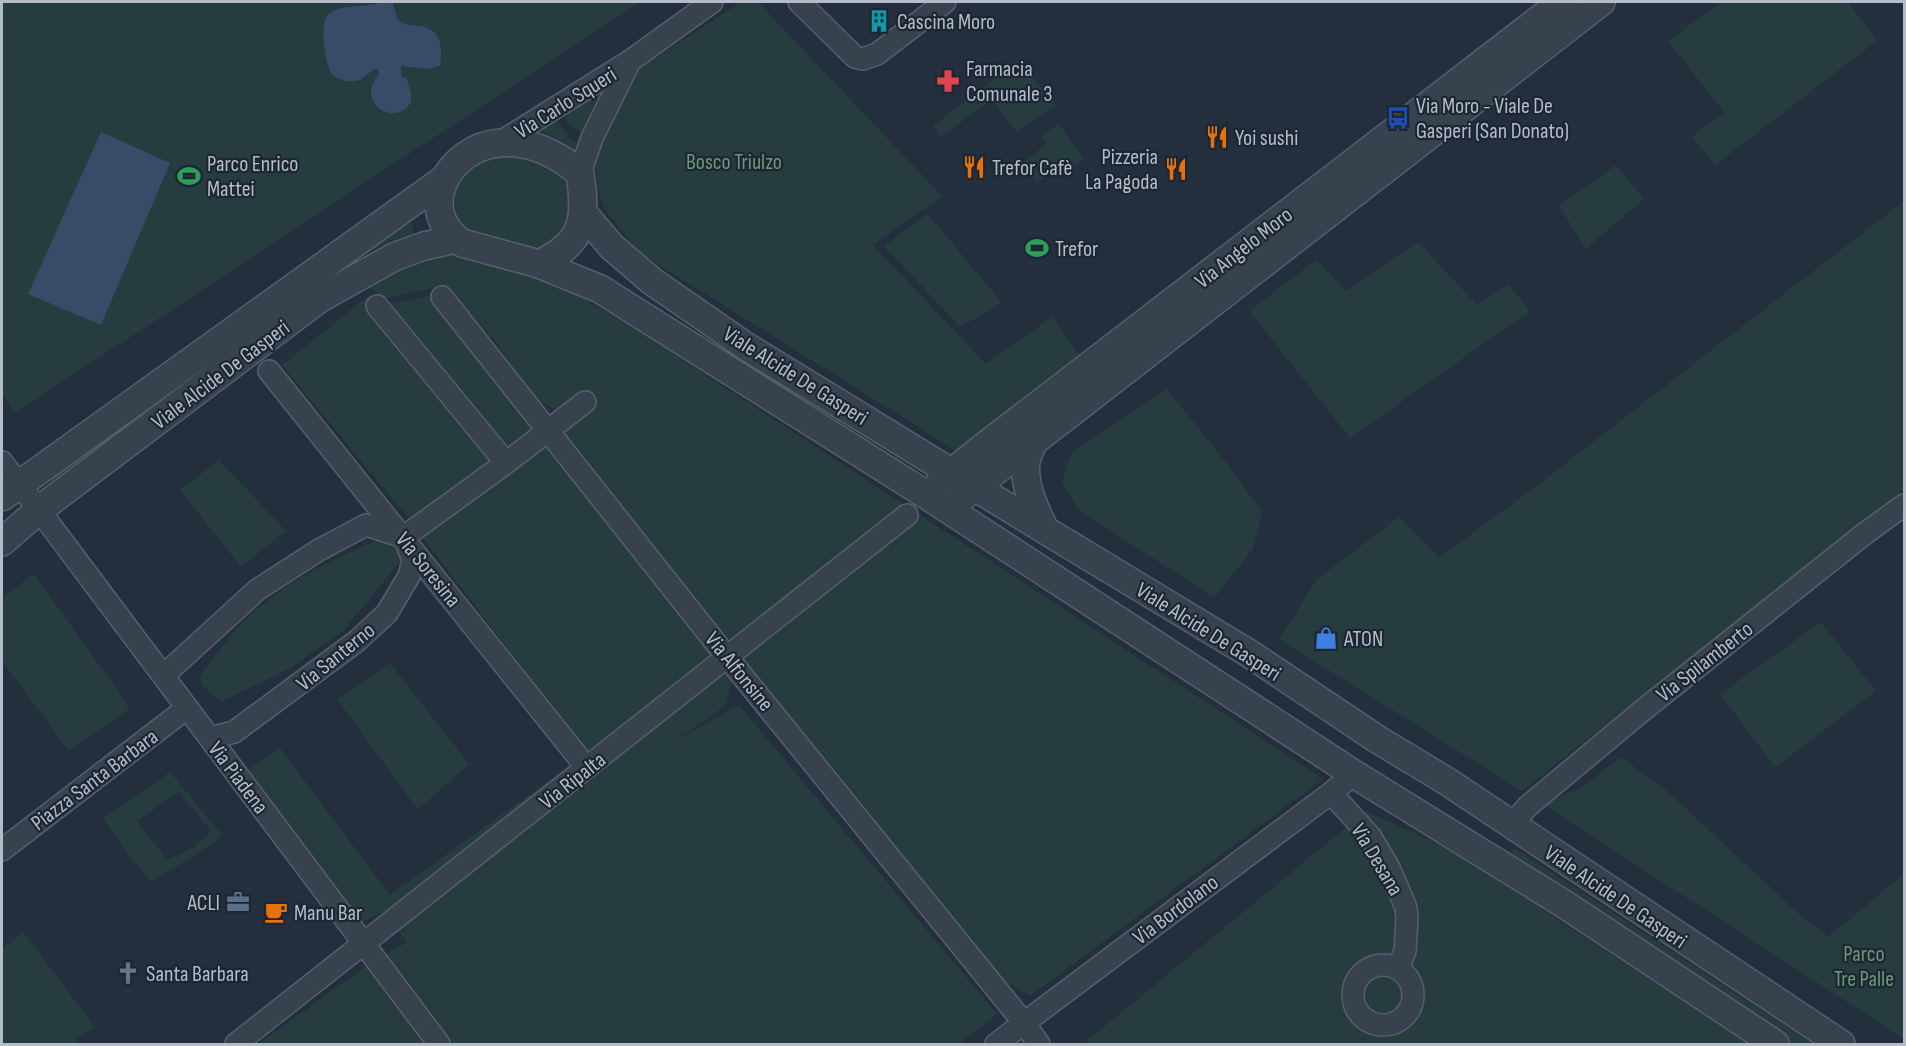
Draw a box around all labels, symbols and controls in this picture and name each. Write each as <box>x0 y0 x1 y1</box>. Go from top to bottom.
building icon: Cascina Moro <box>866 8 892 34</box>
place label: Cascina Moro <box>897 9 995 36</box>
place label: Farmacia Comunale 3 <box>966 56 1052 108</box>
street label: Via Carlo Squeri <box>510 61 622 145</box>
pharmacy icon: Farmacia Comunale 3 <box>935 68 961 94</box>
place label: Via Moro - Viale De Gasperi (San Donato) <box>1416 93 1569 145</box>
bus stop icon: Via Moro - Viale De Gasperi (San Donato) <box>1385 105 1411 131</box>
restaurant icon: Yoi sushi <box>1204 124 1230 150</box>
place label: Yoi sushi <box>1235 125 1298 152</box>
place label: Pizzeria La Pagoda <box>1085 144 1158 196</box>
park label: Bosco Triulzo <box>686 149 782 176</box>
place label: Parco Enrico Mattei <box>207 151 299 203</box>
restaurant icon: Trefor Cafè <box>961 154 987 180</box>
place label: Trefor Cafè <box>992 155 1072 182</box>
restaurant icon: Pizzeria La Pagoda <box>1163 156 1189 182</box>
sports icon: Parco Enrico Mattei <box>176 163 202 189</box>
street label: Via Angelo Moro <box>1190 202 1298 295</box>
sports icon: Trefor <box>1024 235 1050 261</box>
place label: Trefor <box>1055 236 1098 263</box>
street label: Viale Alcide De Gasperi <box>147 315 295 436</box>
street label: Viale Alcide De Gasperi <box>718 321 873 432</box>
street label: Via Soresina <box>389 527 466 613</box>
street label: Viale Alcide De Gasperi <box>1131 577 1286 688</box>
street label: Via Spilamberto <box>1651 616 1759 708</box>
street label: Via Santerno <box>291 617 381 697</box>
shop icon: ATON <box>1313 625 1339 651</box>
place label: ATON <box>1343 626 1383 653</box>
street label: Via Alfonsine <box>699 627 779 717</box>
street label: Piazza Santa Barbara <box>26 724 164 837</box>
street label: Via Piadena <box>202 736 274 819</box>
street label: Via Ripalta <box>534 747 612 816</box>
street label: Via Desana <box>1345 819 1409 901</box>
street label: Viale Alcide De Gasperi <box>1539 840 1691 955</box>
street label: Via Bordolano <box>1128 869 1224 951</box>
office icon: ACLI <box>225 889 251 915</box>
place label: ACLI <box>187 890 220 917</box>
cafe icon: Manu Bar <box>263 899 289 925</box>
place label: Manu Bar <box>294 900 362 927</box>
park label: Parco Tre Palle <box>1834 941 1894 993</box>
church icon: Santa Barbara <box>115 960 141 986</box>
place label: Santa Barbara <box>146 961 249 988</box>

